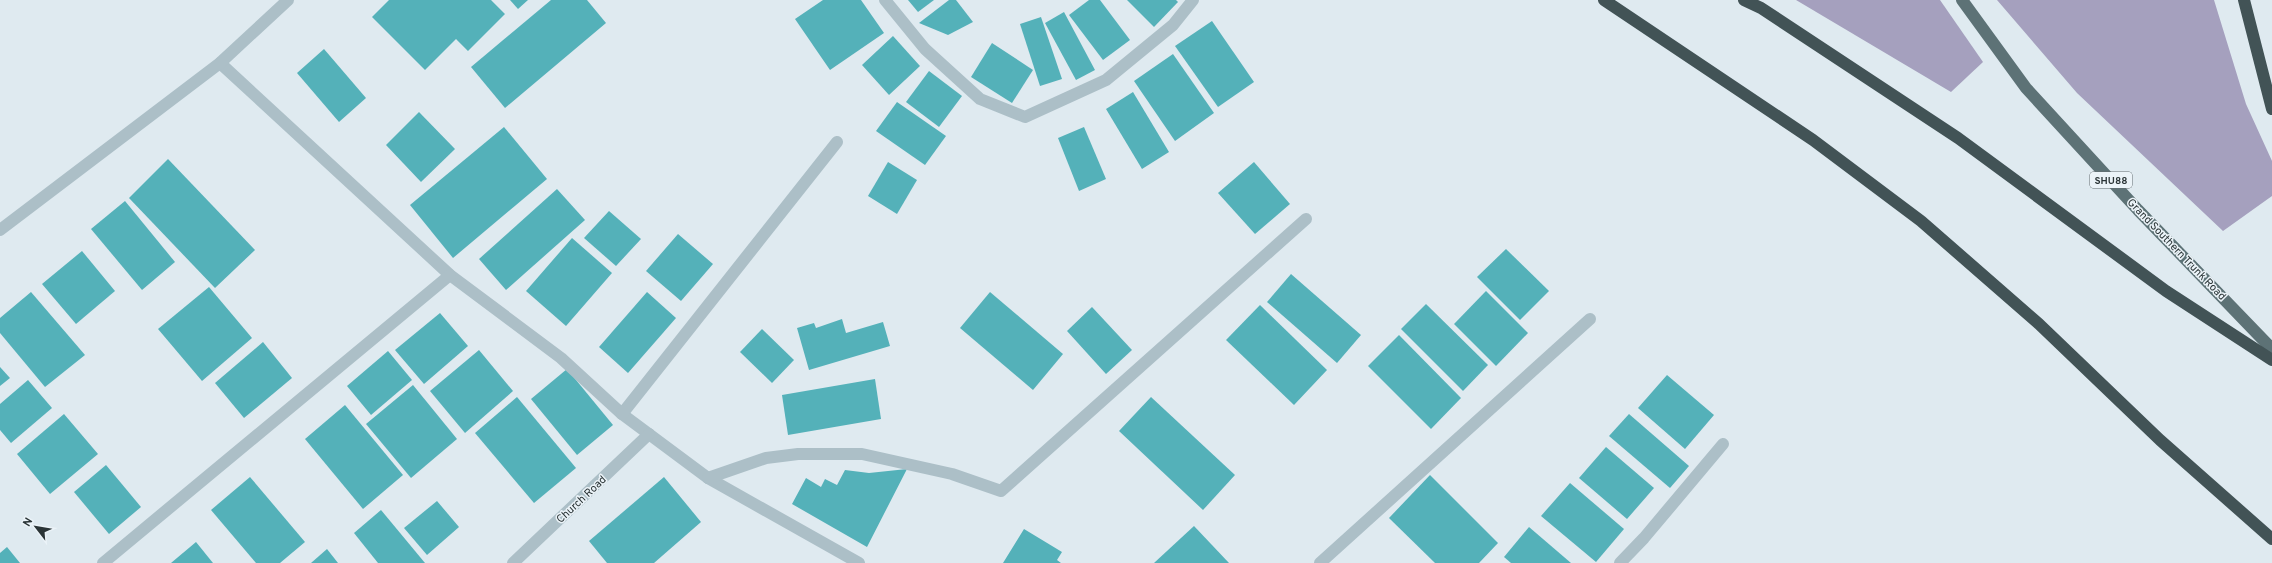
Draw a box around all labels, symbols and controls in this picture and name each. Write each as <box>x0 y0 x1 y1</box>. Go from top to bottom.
road number: SHU88 <box>2090 172 2132 188</box>
street label: Grand Southern Trunk Road <box>2124 196 2229 304</box>
street label: Church Road <box>554 473 610 526</box>
north arrow <box>16 507 56 547</box>
text: N <box>20 515 36 529</box>

